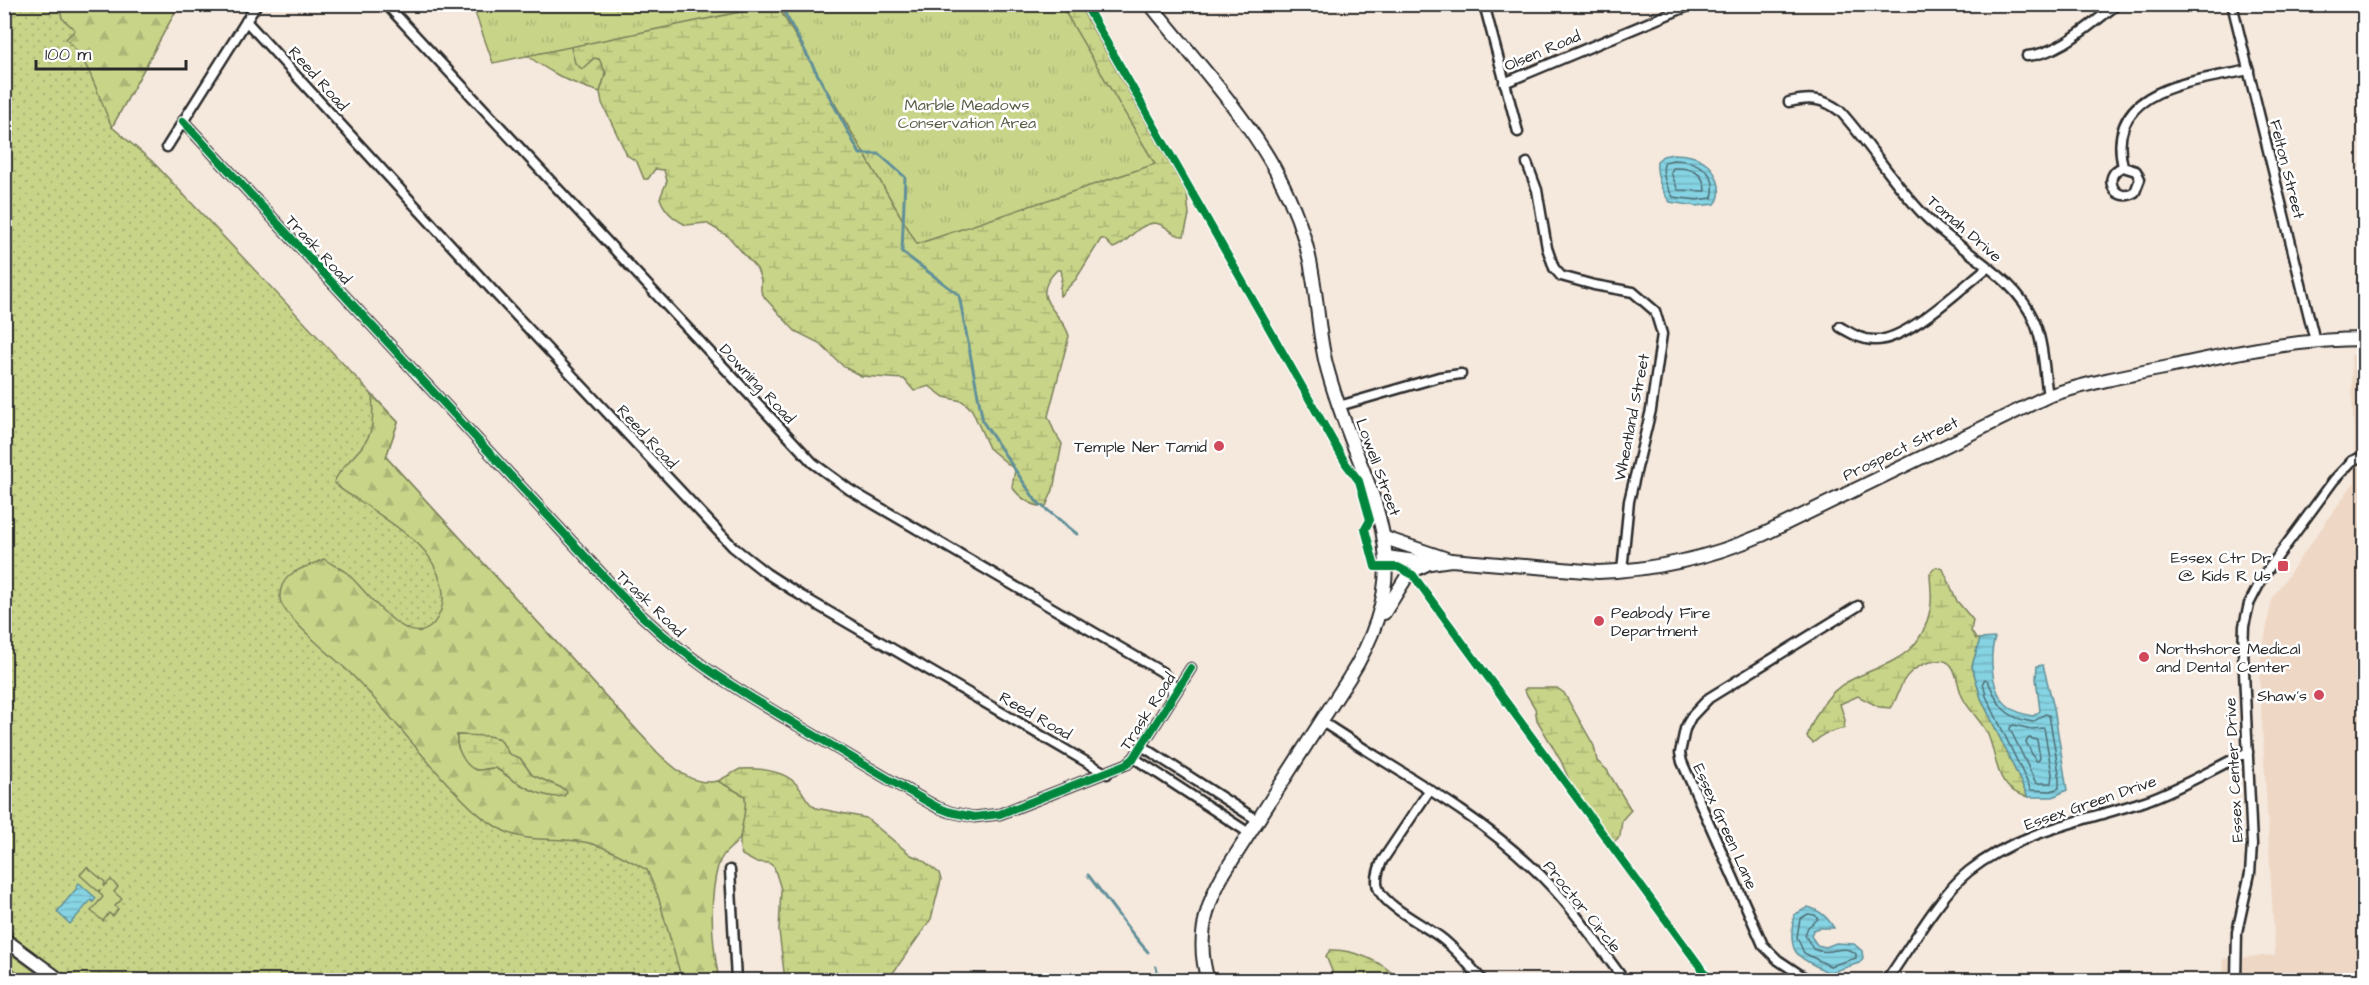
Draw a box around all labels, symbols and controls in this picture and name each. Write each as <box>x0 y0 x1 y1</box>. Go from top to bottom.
street label: Olsen Road <box>1501 25 1584 77</box>
scale bar <box>36 33 186 71</box>
text: 100 m <box>45 42 91 67</box>
street label: Reed Road <box>283 42 353 116</box>
park label: Marble Meadows Conservation Area <box>898 94 1036 134</box>
street label: Felton Street <box>2264 117 2310 222</box>
street label: Tomah Drive <box>1922 190 2007 268</box>
street label: Trask Road <box>280 210 356 289</box>
street label: Downing Road <box>714 339 800 429</box>
street label: Wheatland Street <box>1609 351 1655 483</box>
street label: Reed Road <box>612 400 683 473</box>
street label: Prospect Street <box>1839 411 1962 486</box>
street label: Lowell Street <box>1350 415 1406 520</box>
place label: Temple Ner Tamid <box>1074 436 1207 458</box>
marker: Temple Ner Tamid <box>1212 439 1226 453</box>
place label: Essex Ctr Dr @ Kids R Us <box>2171 547 2271 587</box>
marker: Essex Ctr Dr @ Kids R Us <box>2276 559 2290 573</box>
street label: Trask Road <box>611 565 690 642</box>
place label: Peabody Fire Department <box>1611 602 1711 642</box>
marker: Peabody Fire Department <box>1592 614 1606 628</box>
place label: Northshore Medical and Dental Center <box>2156 638 2300 678</box>
marker: Northshore Medical and Dental Center <box>2137 650 2151 664</box>
street label: Trask Road <box>1115 669 1181 754</box>
place label: Shaw's <box>2257 685 2307 707</box>
street label: Reed Road <box>995 686 1076 745</box>
marker: Shaw's <box>2312 688 2326 702</box>
street label: Essex Center Drive <box>2219 697 2249 843</box>
street label: Essex Green Lane <box>1687 760 1763 893</box>
street label: Essex Green Drive <box>2021 770 2160 836</box>
street label: Proctor Circle <box>1538 856 1626 958</box>

